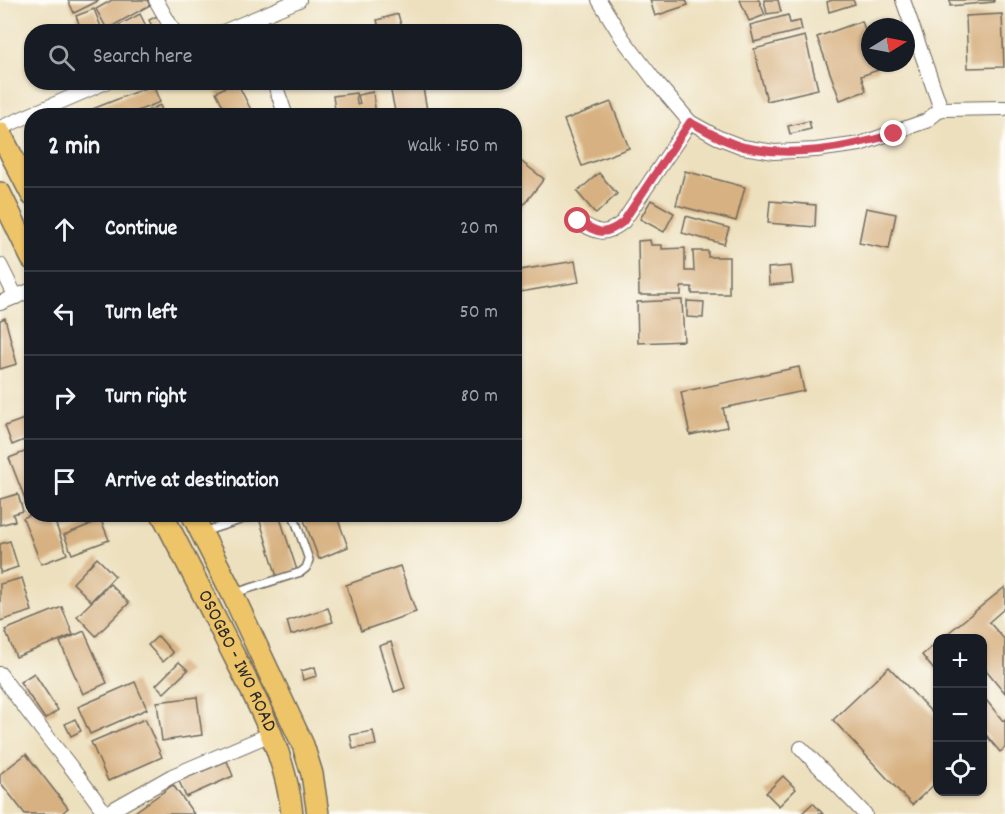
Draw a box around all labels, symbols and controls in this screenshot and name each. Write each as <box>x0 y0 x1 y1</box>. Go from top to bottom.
north arrow <box>861 18 915 72</box>
search box <box>24 24 522 90</box>
icon: search <box>45 41 78 74</box>
text: Search here <box>93 42 192 73</box>
route end <box>880 120 906 146</box>
text: 2 min <box>48 129 100 166</box>
text: Walk · 150 m <box>408 133 498 161</box>
route start <box>564 207 590 233</box>
icon: ahead <box>48 213 81 246</box>
text: Continue <box>105 214 177 245</box>
text: 20 m <box>460 215 498 243</box>
icon: left <box>48 297 81 330</box>
text: Turn left <box>105 298 177 329</box>
text: 50 m <box>460 299 498 327</box>
icon: right <box>48 381 81 414</box>
text: Turn right <box>105 382 187 413</box>
text: 80 m <box>461 383 498 411</box>
icon: arrive <box>48 465 81 498</box>
text: Arrive at destination <box>105 466 279 497</box>
street label: OSOGBO - IWO ROAD <box>189 586 283 737</box>
map controls <box>933 634 987 796</box>
button: + <box>933 634 987 688</box>
button: − <box>933 688 987 742</box>
button: locate <box>933 742 987 796</box>

